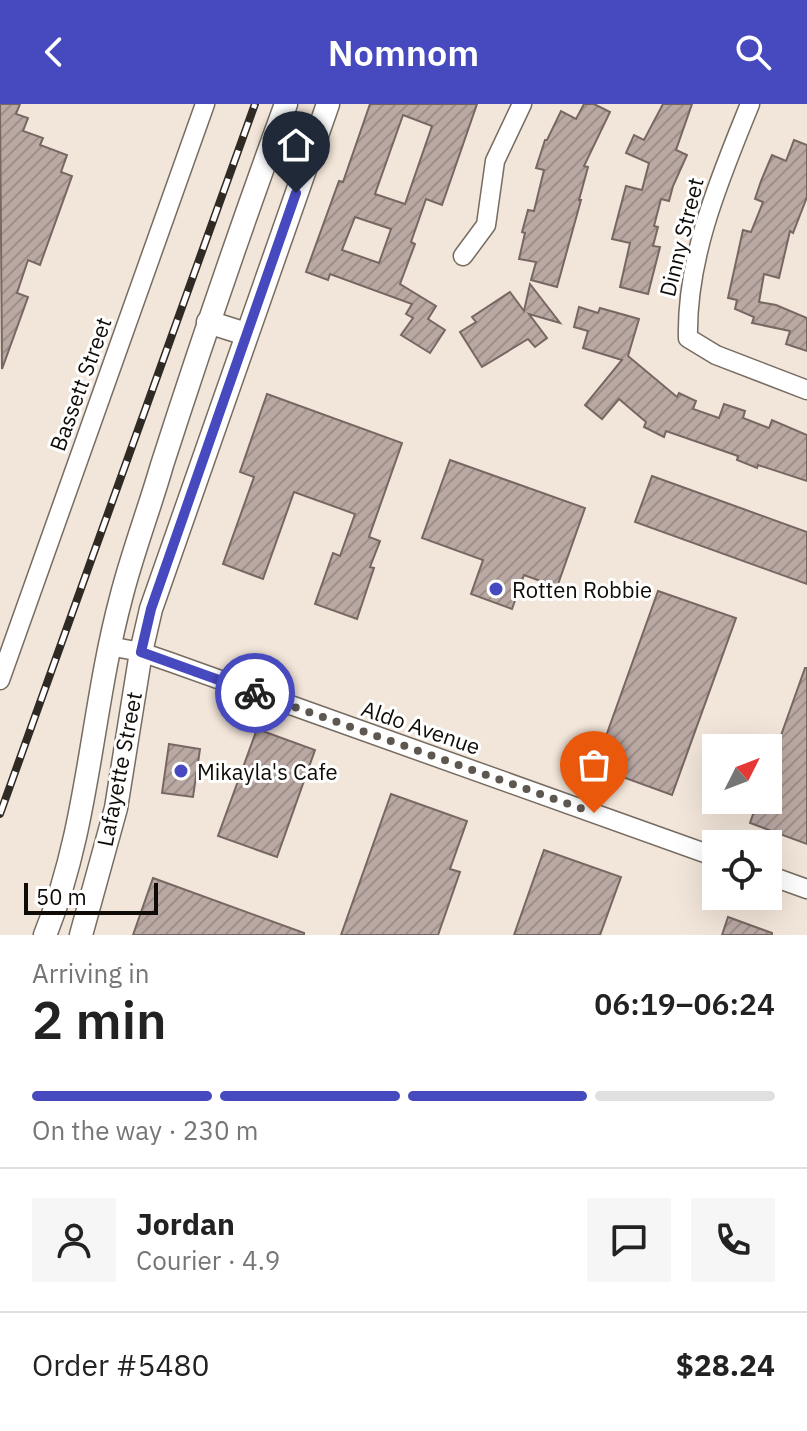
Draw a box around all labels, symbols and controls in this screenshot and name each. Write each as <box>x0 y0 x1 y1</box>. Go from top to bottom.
text: Nomnom <box>328 29 479 76</box>
icon: back <box>32 30 76 74</box>
icon: search <box>731 30 775 74</box>
pin <box>262 111 330 193</box>
icon: home <box>274 123 318 167</box>
street label: Dinny Street <box>652 174 710 300</box>
street label: Bassett Street <box>42 313 118 455</box>
place label: Rotten Robbie <box>512 575 652 604</box>
marker: Rotten Robbie <box>487 580 505 598</box>
courier <box>215 653 295 733</box>
icon: bike <box>233 671 277 715</box>
street label: Lafayette Street <box>90 689 148 849</box>
street label: Aldo Avenue <box>358 693 484 761</box>
pin <box>560 731 628 813</box>
north arrow <box>702 734 782 814</box>
map controls <box>702 734 782 910</box>
icon: bag <box>572 743 616 787</box>
place label: Mikayla's Cafe <box>197 757 338 786</box>
marker: Mikayla's Cafe <box>172 762 190 780</box>
button: locate <box>702 830 782 910</box>
scale bar <box>24 879 158 915</box>
text: 50 m <box>36 882 87 911</box>
text: Arriving in <box>32 956 149 990</box>
text: 06:19–06:24 <box>594 984 775 1023</box>
text: 2 min <box>32 986 167 1053</box>
text: On the way · 230 m <box>32 1113 258 1147</box>
button: person <box>32 1198 116 1282</box>
button: chat <box>587 1198 671 1282</box>
button: phone <box>691 1198 775 1282</box>
text: Jordan <box>136 1204 235 1243</box>
text: Courier · 4.9 <box>136 1243 280 1277</box>
text: Order #5480 <box>32 1345 209 1384</box>
text: $28.24 <box>676 1345 775 1384</box>

